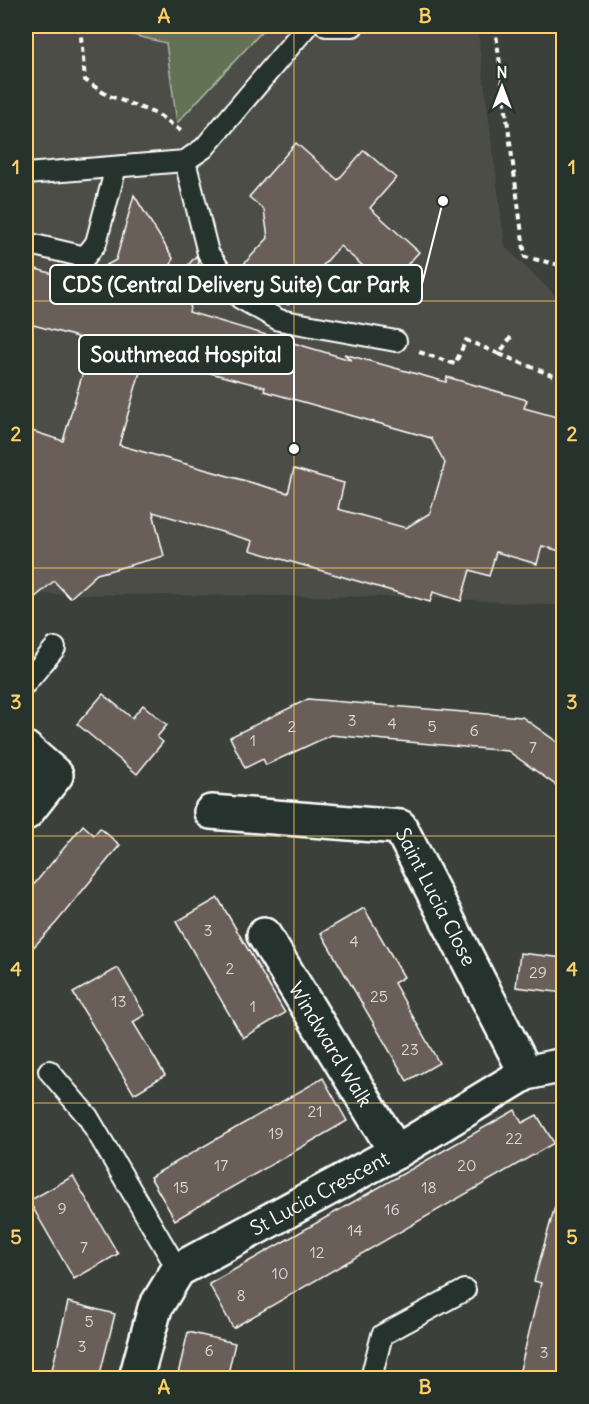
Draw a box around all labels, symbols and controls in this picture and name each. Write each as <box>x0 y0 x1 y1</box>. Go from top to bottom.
text: A <box>158 3 171 28</box>
text: B <box>418 3 432 28</box>
north arrow <box>472 57 532 117</box>
text: N <box>496 62 508 82</box>
text: 1 <box>12 154 20 179</box>
text: 1 <box>568 154 576 179</box>
callout: CDS (Central Delivery Suite) Car Park <box>50 265 422 304</box>
text: CDS (Central Delivery Suite) Car Park <box>62 271 410 298</box>
callout: Southmead Hospital <box>79 335 294 374</box>
text: Southmead Hospital <box>91 341 281 368</box>
text: 2 <box>11 421 22 446</box>
text: 2 <box>567 421 578 446</box>
text: 3 <box>10 689 22 714</box>
text: 3 <box>566 689 578 714</box>
house number: 3 <box>347 710 357 730</box>
house number: 4 <box>387 713 397 733</box>
house number: 2 <box>288 716 297 736</box>
house number: 5 <box>427 716 437 736</box>
house number: 6 <box>469 720 479 740</box>
house number: 1 <box>250 730 256 750</box>
house number: 7 <box>529 737 537 757</box>
street label: Saint Lucia Close <box>390 823 482 970</box>
house number: 3 <box>203 920 213 940</box>
house number: 4 <box>349 931 359 951</box>
text: 4 <box>10 956 22 981</box>
text: 4 <box>566 956 578 981</box>
house number: 2 <box>226 958 235 978</box>
house number: 29 <box>529 962 547 982</box>
street label: Windward Walk <box>284 977 378 1111</box>
house number: 25 <box>370 986 388 1006</box>
house number: 13 <box>111 991 127 1011</box>
house number: 1 <box>250 996 256 1016</box>
house number: 23 <box>401 1039 419 1059</box>
house number: 21 <box>307 1101 323 1121</box>
house number: 19 <box>268 1123 284 1143</box>
house number: 22 <box>505 1128 523 1148</box>
street label: St Lucia Crescent <box>245 1145 394 1241</box>
house number: 17 <box>214 1155 228 1175</box>
house number: 20 <box>457 1155 477 1175</box>
house number: 15 <box>173 1177 189 1197</box>
house number: 18 <box>421 1177 437 1197</box>
house number: 9 <box>57 1198 67 1218</box>
house number: 16 <box>384 1199 400 1219</box>
house number: 14 <box>347 1220 363 1240</box>
text: 5 <box>10 1224 22 1249</box>
text: 5 <box>566 1224 578 1249</box>
house number: 7 <box>80 1237 88 1257</box>
house number: 12 <box>309 1242 325 1262</box>
house number: 10 <box>272 1263 288 1283</box>
house number: 8 <box>236 1285 246 1305</box>
house number: 5 <box>84 1311 94 1331</box>
house number: 3 <box>77 1336 87 1356</box>
house number: 6 <box>204 1340 214 1360</box>
house number: 3 <box>539 1342 549 1362</box>
text: A <box>158 1374 171 1399</box>
text: B <box>418 1374 432 1399</box>

